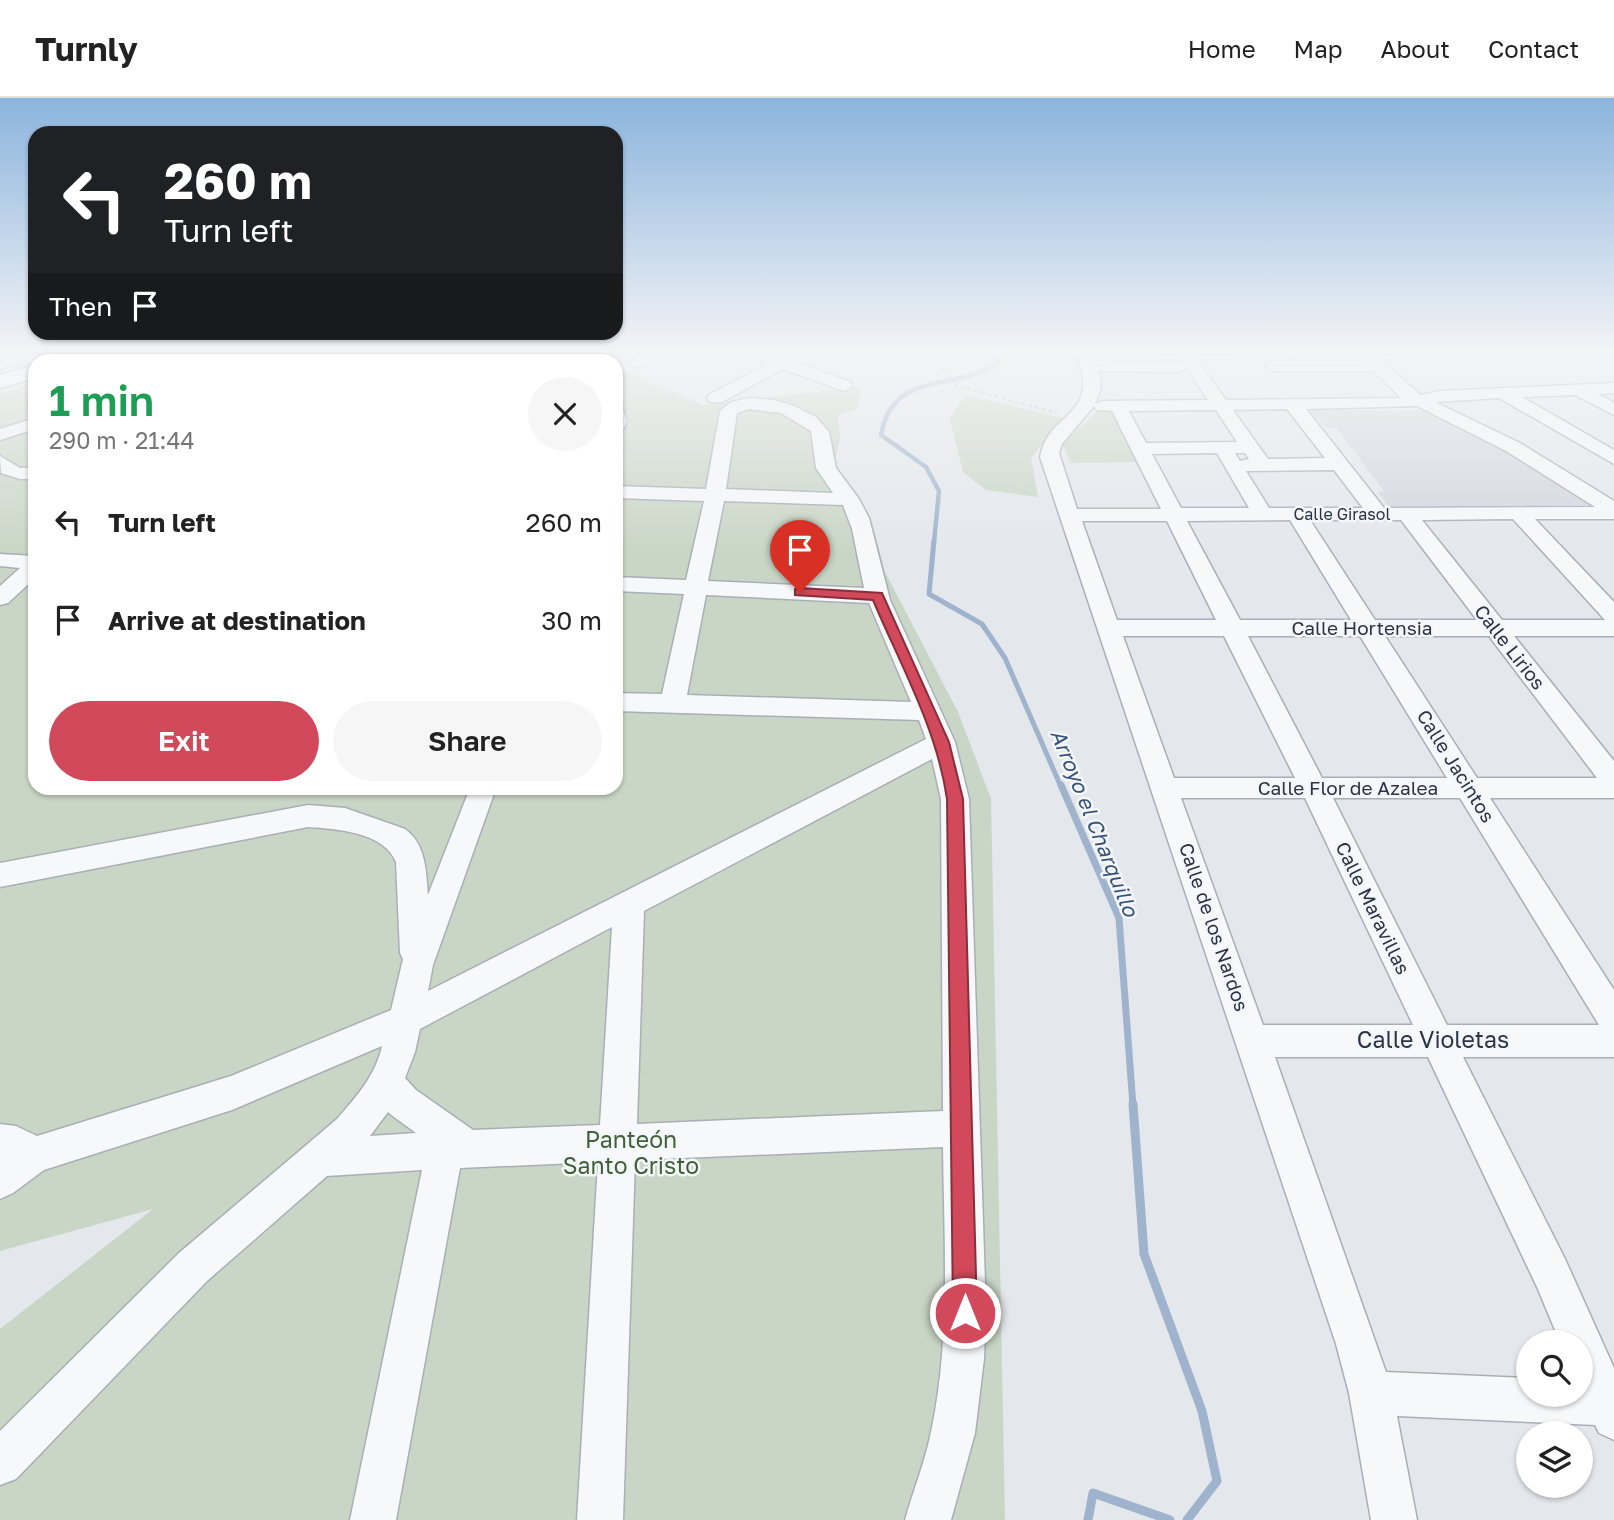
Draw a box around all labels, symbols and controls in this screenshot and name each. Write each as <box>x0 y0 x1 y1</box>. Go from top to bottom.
text: Turnly <box>35 29 138 68</box>
text: Home <box>1188 34 1256 63</box>
text: Map <box>1294 34 1343 63</box>
text: About <box>1381 34 1450 63</box>
text: Contact <box>1488 34 1579 63</box>
text: 260 m <box>164 151 312 210</box>
icon: left <box>49 154 140 245</box>
text: Turn left <box>164 211 293 249</box>
icon: arrive <box>126 287 164 325</box>
text: Then <box>49 291 112 322</box>
text: 1 min <box>49 375 154 425</box>
button: close <box>528 377 602 451</box>
text: 290 m · 21:44 <box>49 426 194 454</box>
icon: left <box>49 503 87 541</box>
street label: Calle Girasol <box>1293 504 1391 524</box>
text: Turn left <box>108 507 216 538</box>
text: 260 m <box>526 507 602 538</box>
pin <box>770 520 830 592</box>
icon: arrive <box>781 531 819 569</box>
street label: Calle Lirios <box>1470 600 1551 694</box>
icon: arrive <box>49 601 87 639</box>
text: Arrive at destination <box>108 605 366 636</box>
text: 30 m <box>541 605 602 636</box>
street label: Calle Hortensia <box>1291 616 1433 639</box>
button: Exit <box>49 701 319 781</box>
button: Share <box>333 701 602 781</box>
street label: Calle Jacintos <box>1413 705 1500 826</box>
water label: Arroyo el Charquillo <box>1045 725 1145 921</box>
street label: Calle Flor de Azalea <box>1258 776 1438 799</box>
street label: Calle Maravillas <box>1331 838 1416 978</box>
street label: Calle de los Nardos <box>1175 840 1254 1014</box>
street label: Calle Violetas <box>1357 1025 1509 1053</box>
park label: Panteón Santo Cristo <box>563 1125 699 1179</box>
position arrow <box>928 1276 1002 1350</box>
map controls <box>1516 1330 1593 1498</box>
button: search <box>1516 1330 1593 1407</box>
button: layers <box>1516 1421 1593 1498</box>

